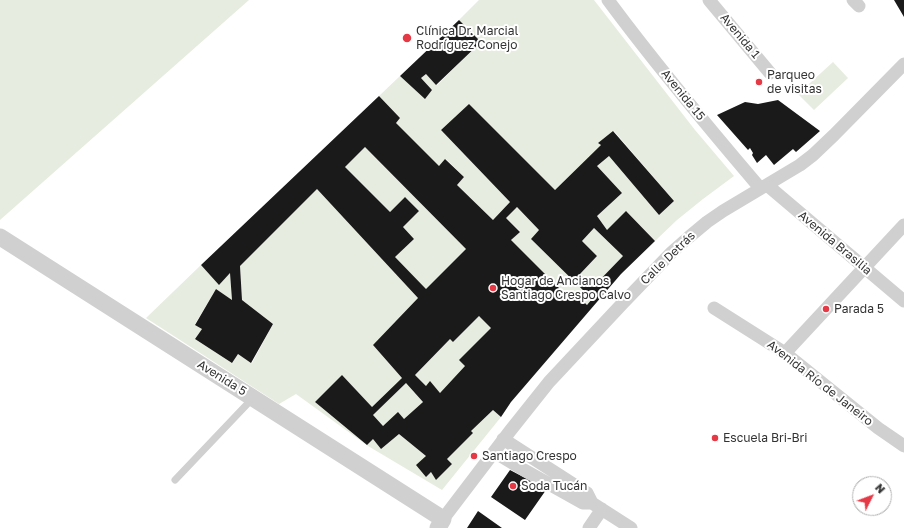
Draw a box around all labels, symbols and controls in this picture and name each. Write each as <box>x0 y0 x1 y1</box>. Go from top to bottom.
street label: Avenida 1 <box>717 11 763 61</box>
place label: Clínica Dr. Marcial Rodríguez Conejo <box>416 24 518 52</box>
marker: Clínica Dr. Marcial Rodríguez Conejo <box>401 32 413 44</box>
street label: Avenida 15 <box>658 67 708 123</box>
place label: Parqueo de visitas <box>767 68 822 96</box>
marker: Parqueo de visitas <box>754 77 764 87</box>
street label: Avenida Brasilia <box>795 208 875 278</box>
street label: Calle Detrás <box>638 228 698 288</box>
place label: Hogar de Ancianos Santiago Crespo Calvo <box>501 274 631 302</box>
marker: Hogar de Ancianos Santiago Crespo Calvo <box>488 283 498 293</box>
place label: Parada 5 <box>834 302 884 316</box>
marker: Parada 5 <box>821 304 831 314</box>
street label: Avenida Río de Janeiro <box>764 337 876 429</box>
street label: Avenida 5 <box>195 357 249 399</box>
place label: Escuela Bri-Bri <box>723 431 807 445</box>
marker: Escuela Bri-Bri <box>710 433 720 443</box>
place label: Santiago Crespo <box>482 449 577 463</box>
marker: Santiago Crespo <box>469 451 479 461</box>
north arrow <box>852 476 892 516</box>
place label: Soda Tucán <box>521 479 587 493</box>
marker: Soda Tucán <box>508 481 518 491</box>
text: N <box>873 481 888 496</box>

